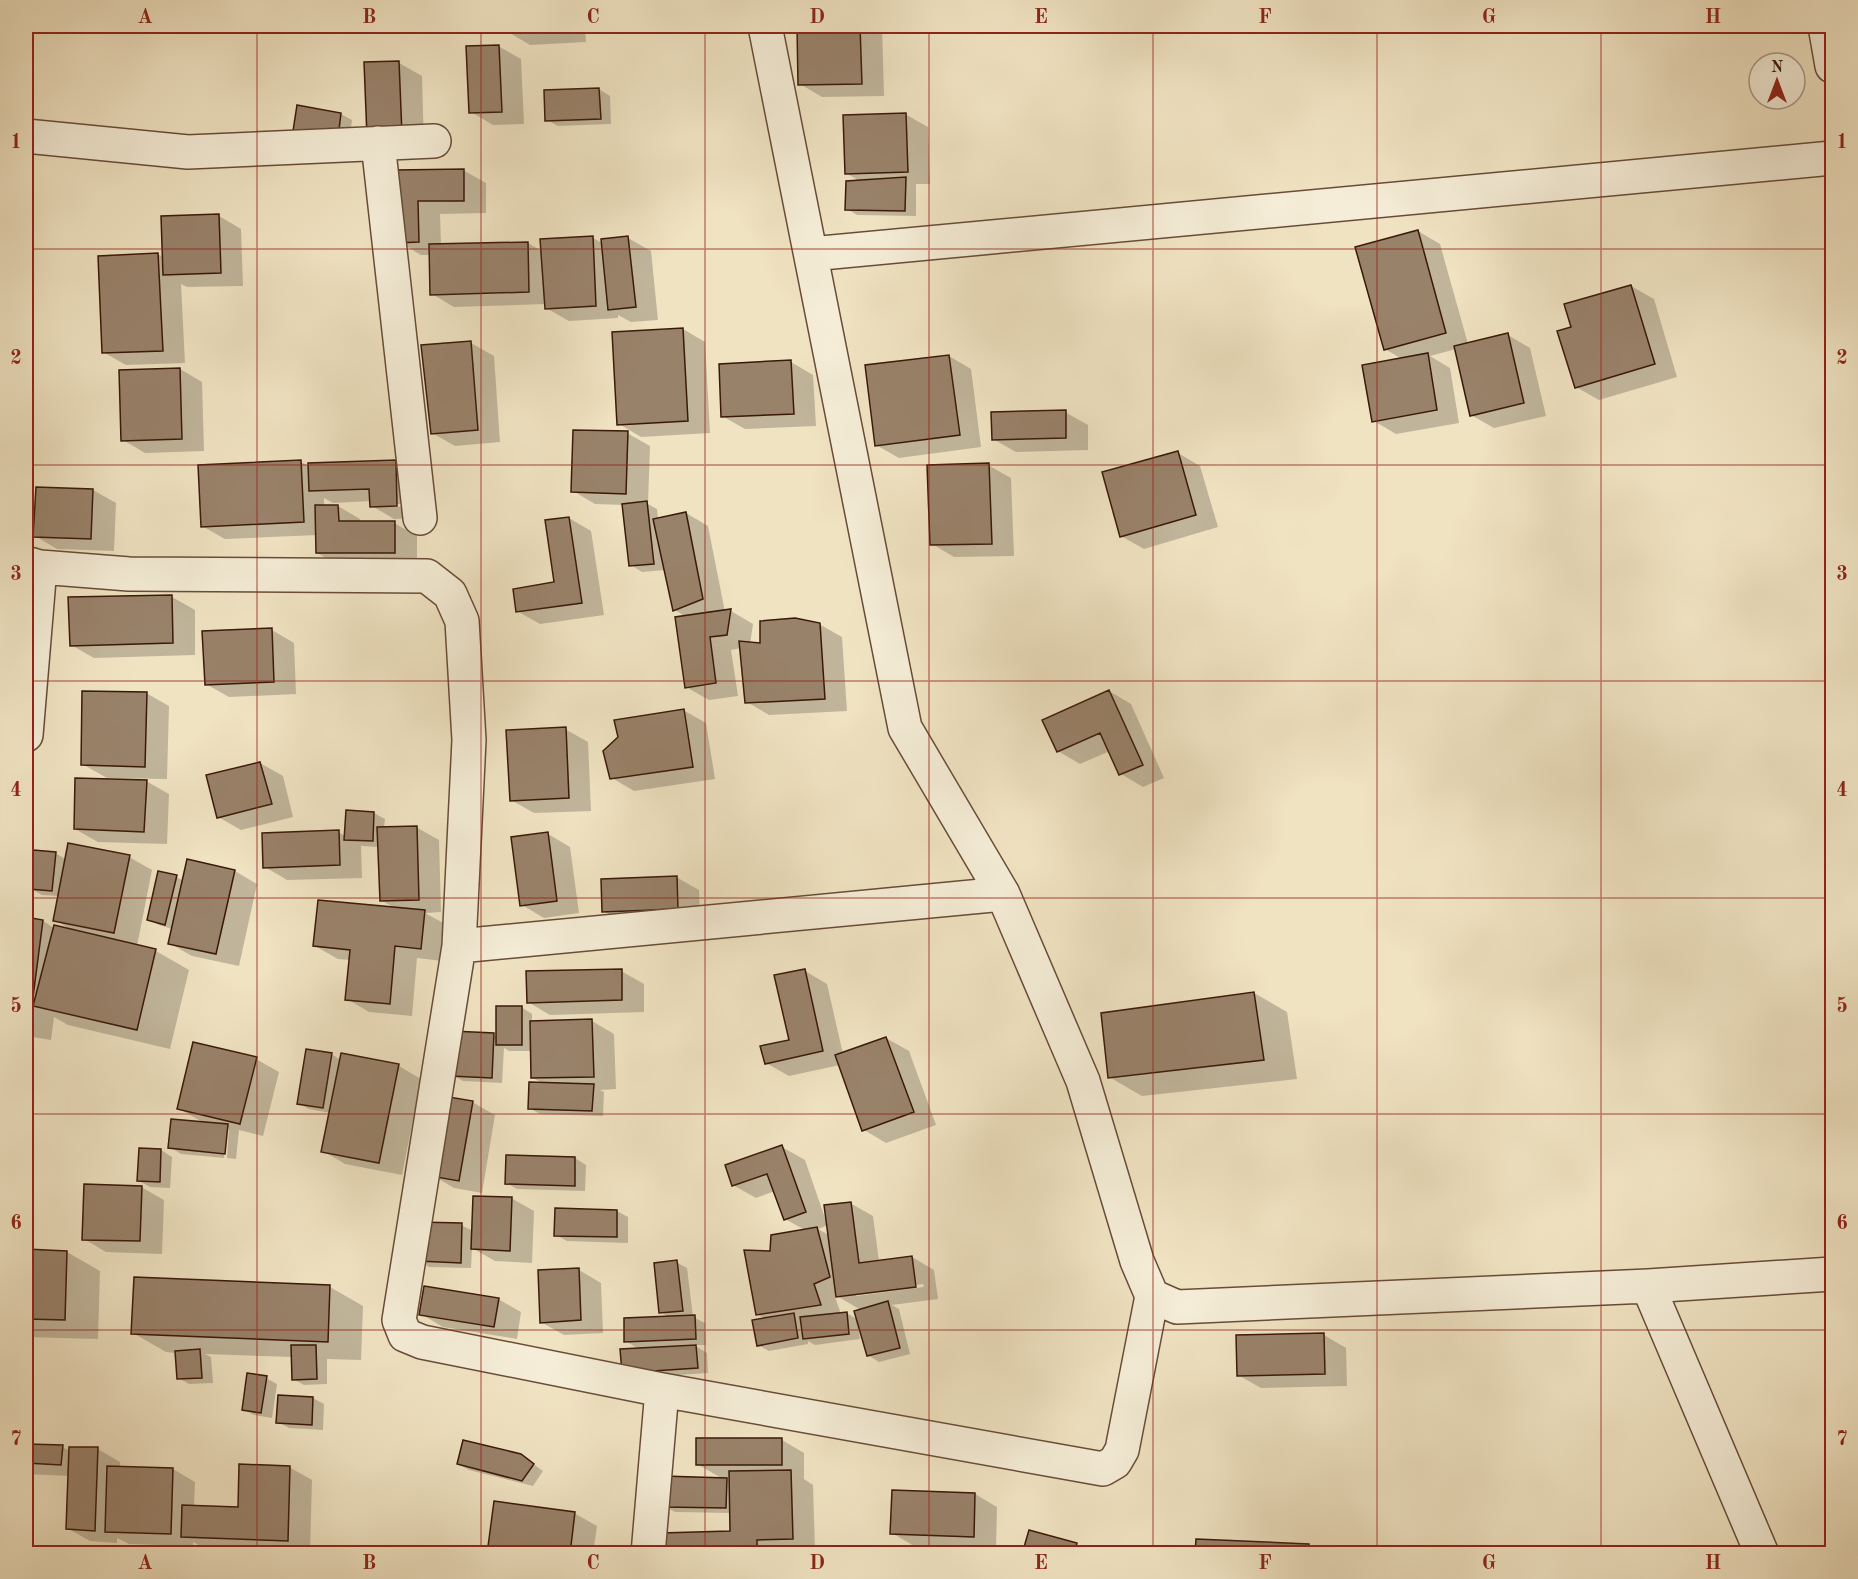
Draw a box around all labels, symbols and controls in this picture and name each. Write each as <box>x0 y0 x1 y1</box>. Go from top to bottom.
text: A <box>137 8 153 28</box>
text: B <box>362 8 376 28</box>
text: C <box>586 8 600 28</box>
text: D <box>809 8 825 28</box>
text: E <box>1034 8 1048 28</box>
text: F <box>1258 8 1272 28</box>
text: G <box>1482 8 1496 28</box>
text: H <box>1705 8 1721 28</box>
north arrow <box>1747 51 1807 111</box>
text: N <box>1771 60 1784 76</box>
text: 1 <box>10 133 22 153</box>
text: 1 <box>1836 133 1848 153</box>
text: 2 <box>10 349 22 369</box>
text: 2 <box>1836 349 1848 369</box>
text: 3 <box>10 565 22 585</box>
text: 3 <box>1836 565 1848 585</box>
text: 4 <box>10 781 22 801</box>
text: 4 <box>1836 781 1848 801</box>
text: 5 <box>10 996 22 1017</box>
text: 5 <box>1836 996 1848 1017</box>
text: 6 <box>10 1214 22 1234</box>
text: 6 <box>1836 1214 1848 1234</box>
text: 7 <box>10 1430 22 1450</box>
text: 7 <box>1836 1430 1848 1450</box>
text: A <box>137 1554 153 1574</box>
text: B <box>362 1554 376 1574</box>
text: C <box>586 1554 600 1574</box>
text: D <box>809 1554 825 1574</box>
text: E <box>1034 1554 1048 1574</box>
text: F <box>1258 1554 1272 1574</box>
text: G <box>1482 1554 1496 1574</box>
text: H <box>1705 1554 1721 1574</box>

